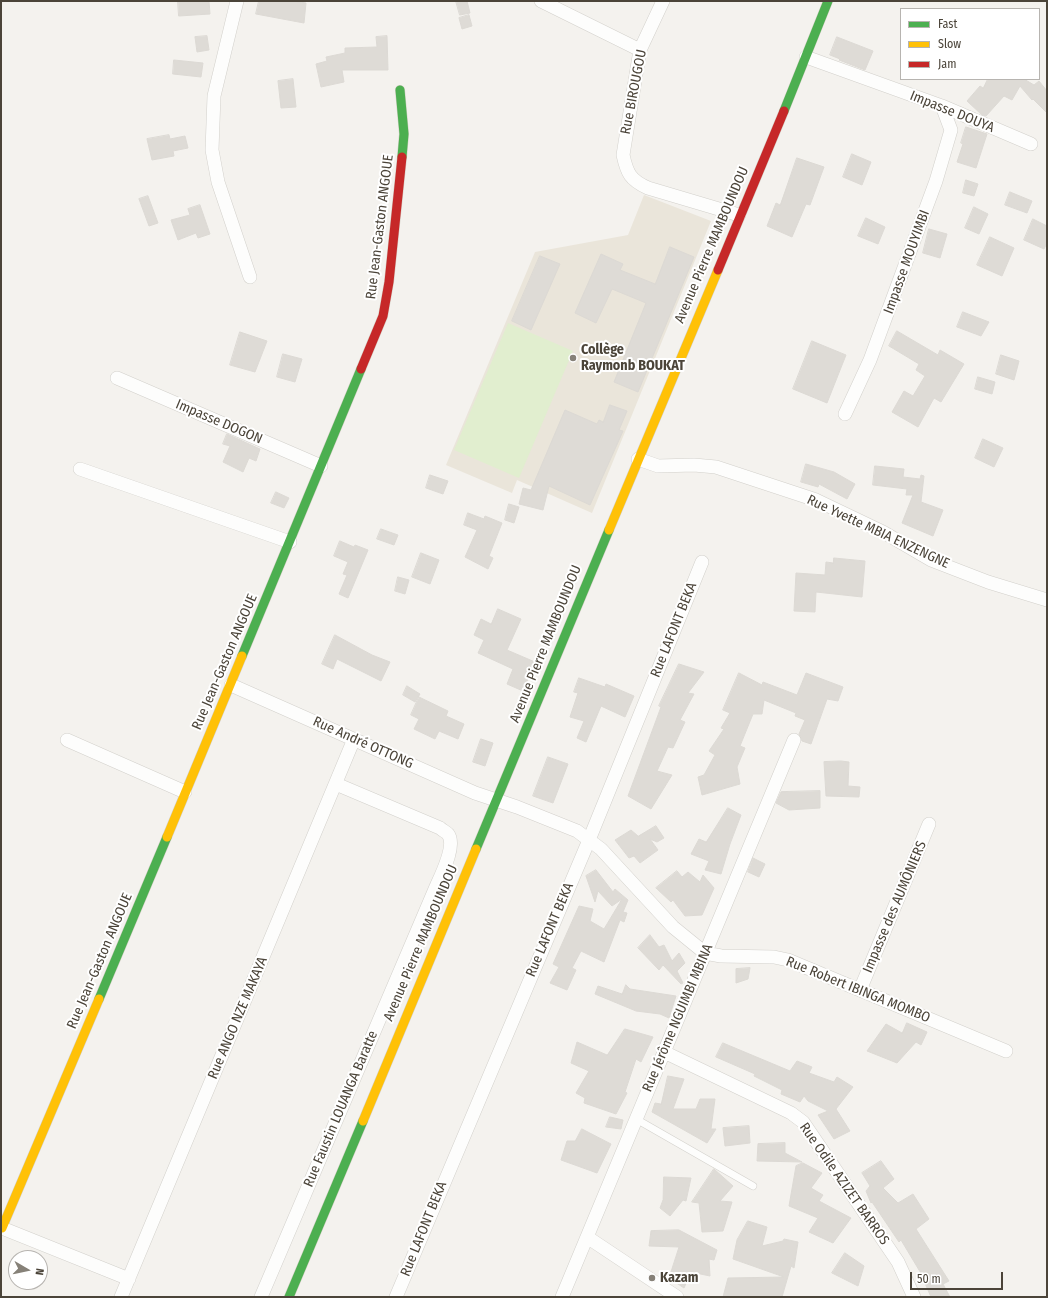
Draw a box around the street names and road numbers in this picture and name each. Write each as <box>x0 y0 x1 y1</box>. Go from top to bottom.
street label: Rue BIROUGOU <box>618 48 650 136</box>
street label: Impasse DOUYA <box>907 87 997 137</box>
street label: Rue Jean-Gaston ANGOUE <box>363 154 397 300</box>
street label: Avenue Pierre MAMBOUNDOU <box>671 164 753 326</box>
street label: Impasse MOUYIMBI <box>880 208 934 316</box>
street label: Impasse DOGON <box>173 396 265 448</box>
street label: Rue Yvette MBIA ENZENGNE <box>804 492 952 572</box>
street label: Avenue Pierre MAMBOUNDOU <box>507 563 585 725</box>
street label: Rue LAFONT BEKA <box>647 580 701 680</box>
street label: Rue Jean-Gaston ANGOUE <box>189 592 261 732</box>
street label: Rue André OTTONG <box>310 713 416 773</box>
street label: Impasse des AUMÔNIERS <box>860 839 930 975</box>
street label: Avenue Pierre MAMBOUNDOU <box>380 862 462 1024</box>
street label: Rue LAFONT BEKA <box>523 880 577 980</box>
street label: Rue Jean-Gaston ANGOUE <box>64 891 136 1031</box>
street label: Rue Jérôme NGUIMBI MBINA <box>639 942 717 1094</box>
street label: Rue Robert IBINGA MOMBO <box>783 953 933 1027</box>
street label: Rue ANGO NZE MAKAYA <box>205 954 271 1082</box>
street label: Rue Faustin LOUANGA Baratte <box>300 1028 382 1190</box>
street label: Rue Odile AZIZET BARROS <box>795 1120 893 1248</box>
street label: Rue LAFONT BEKA <box>397 1179 451 1279</box>

